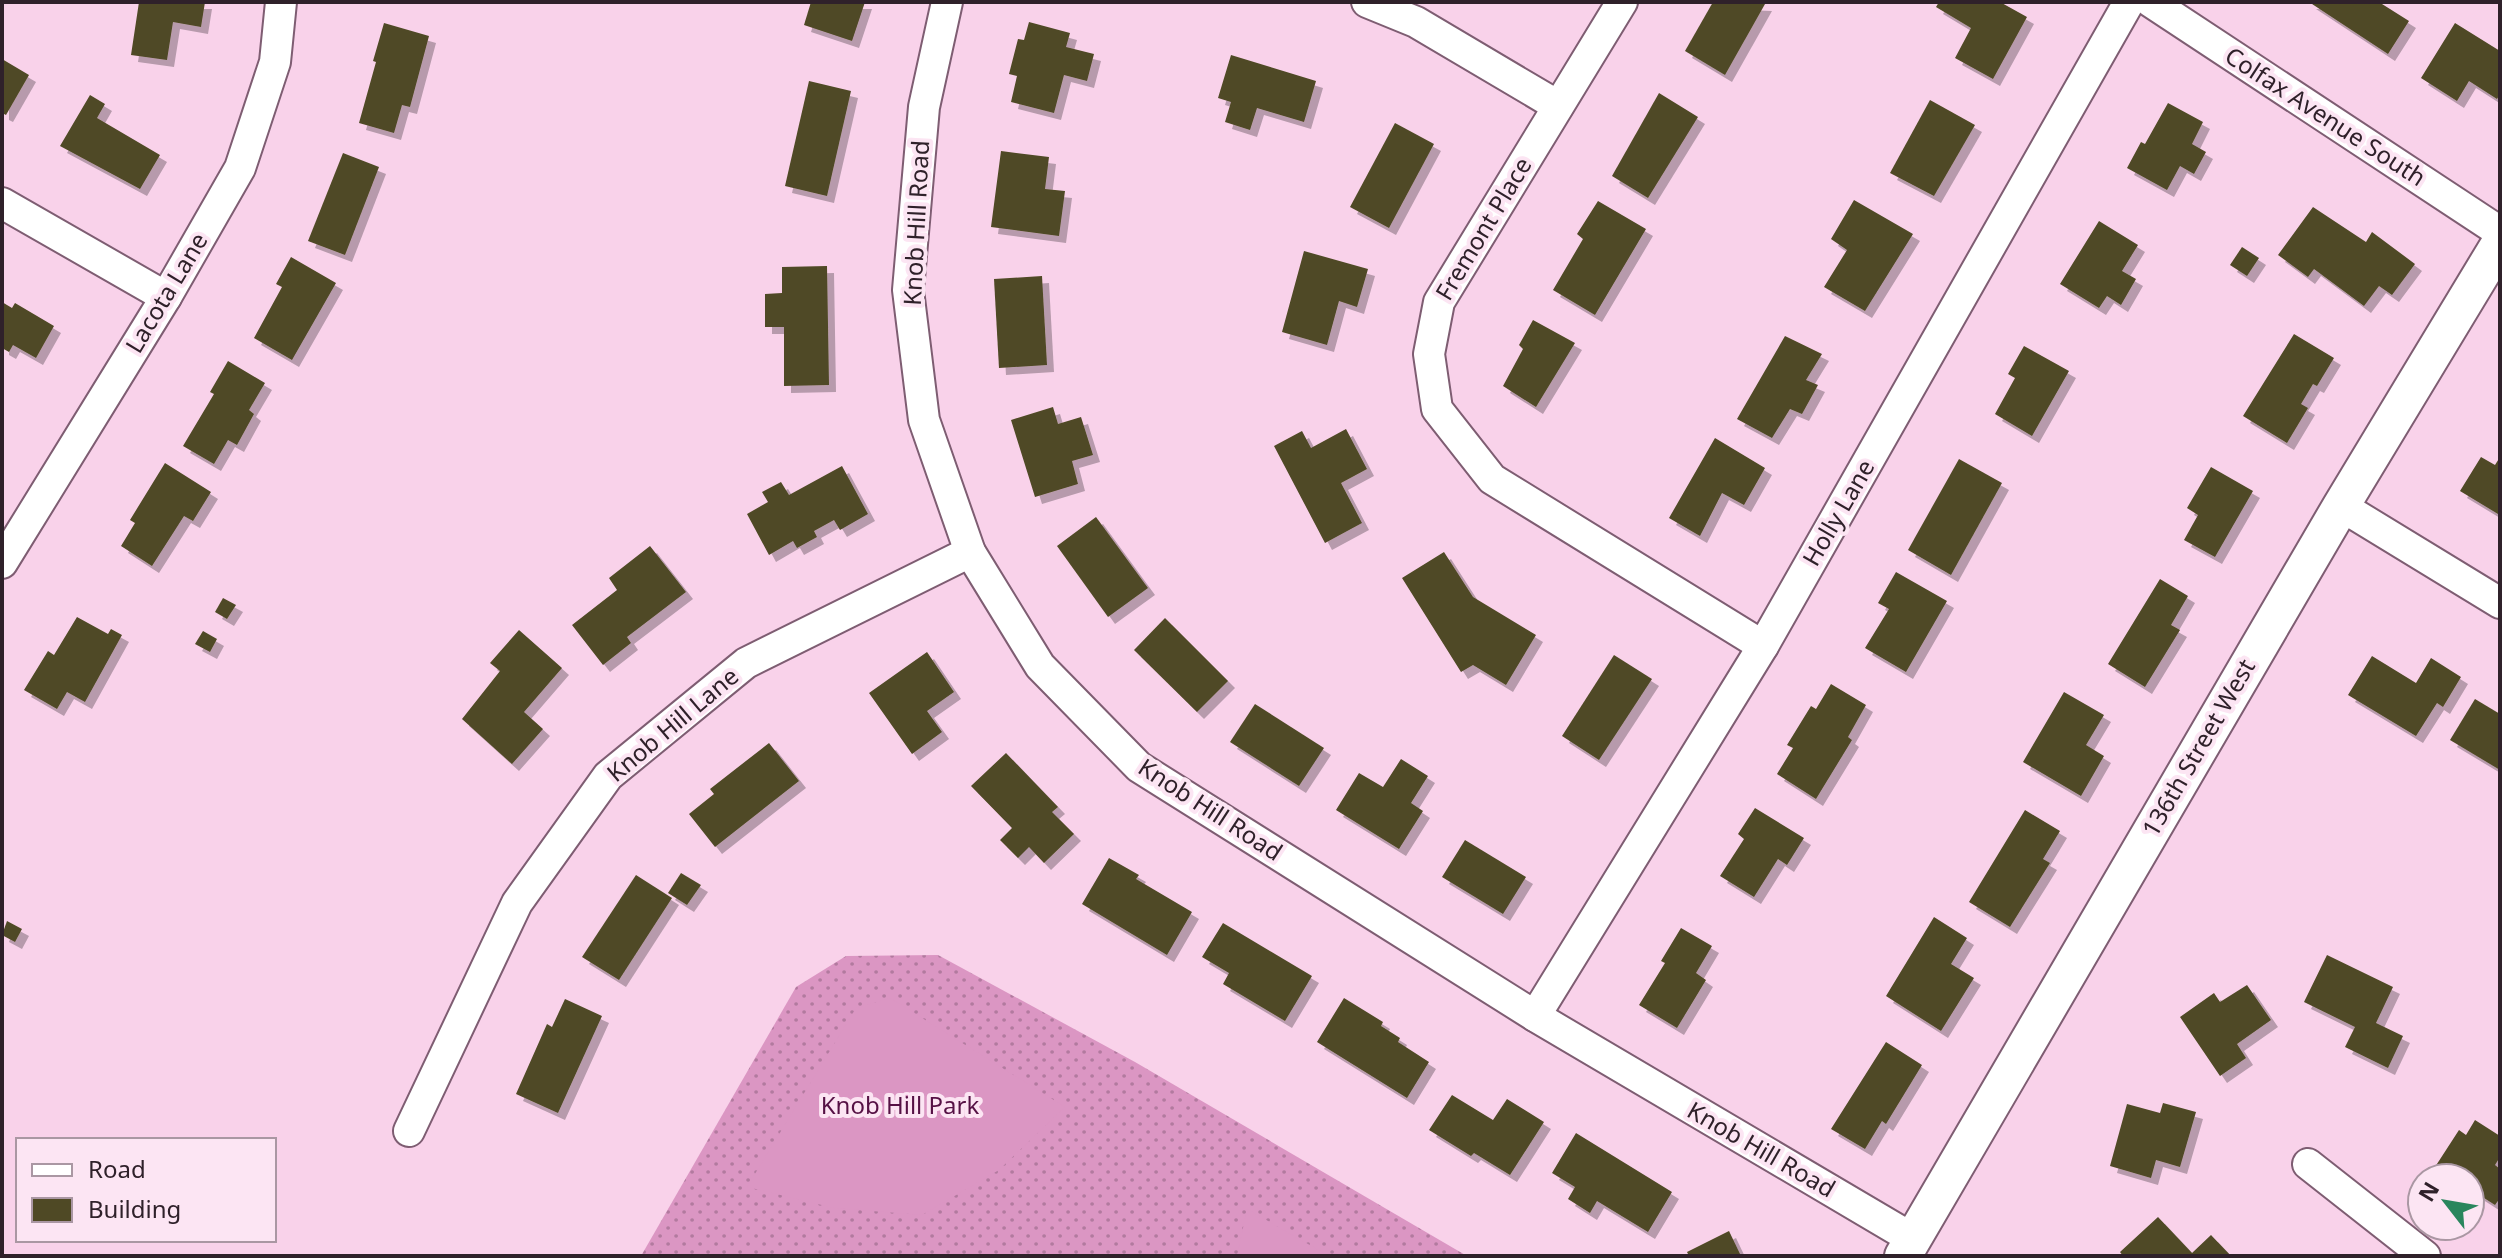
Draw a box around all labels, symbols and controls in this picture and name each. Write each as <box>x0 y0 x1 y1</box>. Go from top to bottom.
street label: Colfax Avenue South <box>2219 38 2433 193</box>
street label: Knob Hill Road <box>895 139 936 306</box>
street label: Fremont Place <box>1427 151 1538 306</box>
street label: Lacota Lane <box>117 226 215 359</box>
street label: Holly Lane <box>1794 453 1881 571</box>
street label: 136th Street West <box>2133 652 2262 842</box>
street label: Knob Hill Lane <box>599 659 745 789</box>
street label: Knob Hill Road <box>1132 750 1289 868</box>
park label: Knob Hill Park <box>821 1088 979 1121</box>
street label: Knob Hill Road <box>1682 1093 1842 1204</box>
legend <box>16 1138 276 1242</box>
text: Road <box>88 1152 146 1185</box>
north arrow <box>2406 1162 2486 1242</box>
text: N <box>2411 1176 2445 1207</box>
text: Building <box>88 1192 181 1225</box>

